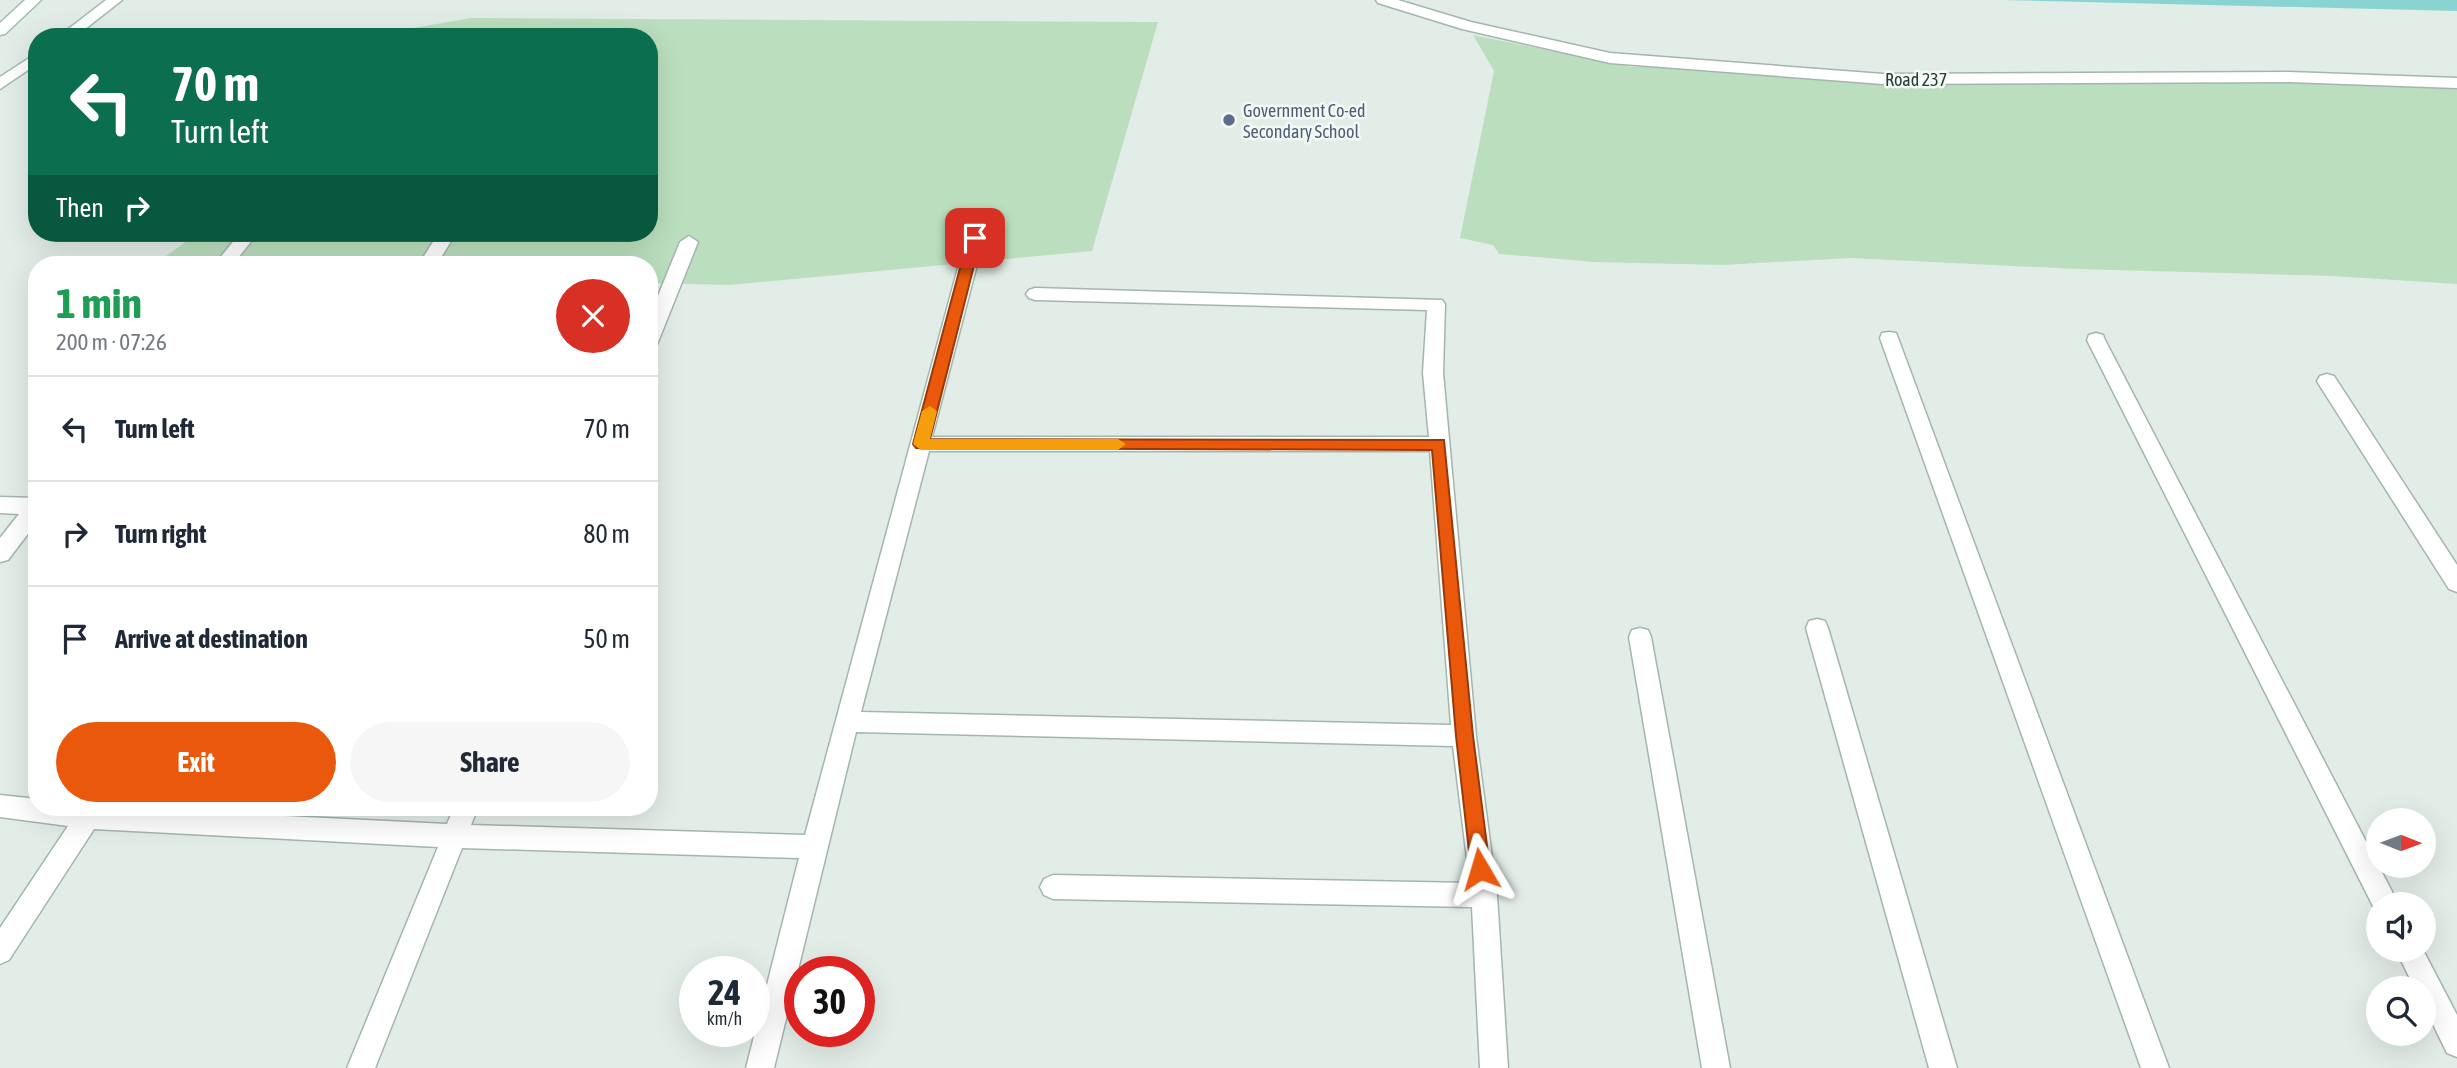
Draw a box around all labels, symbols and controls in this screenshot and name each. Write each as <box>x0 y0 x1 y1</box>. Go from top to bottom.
text: 70 m <box>171 55 259 111</box>
icon: left <box>56 56 147 147</box>
street label: Road 237 <box>1885 69 1947 90</box>
place label: Government Co-ed Secondary School <box>1243 100 1365 142</box>
marker: Government Co-ed Secondary School <box>1221 112 1237 128</box>
text: Turn left <box>171 113 269 150</box>
icon: right <box>118 189 156 227</box>
text: Then <box>56 193 104 223</box>
pin <box>945 208 1005 268</box>
icon: arrive <box>956 219 994 257</box>
text: 1 min <box>56 279 142 327</box>
button: close <box>556 279 630 353</box>
text: 200 m · 07:26 <box>56 329 167 355</box>
icon: left <box>56 410 94 448</box>
text: Turn left <box>115 414 195 444</box>
text: 70 m <box>583 414 630 444</box>
icon: right <box>56 515 94 553</box>
text: Turn right <box>115 519 206 549</box>
text: 80 m <box>583 519 630 549</box>
icon: arrive <box>56 620 94 658</box>
text: Arrive at destination <box>115 624 308 654</box>
text: 50 m <box>583 624 630 654</box>
button: Exit <box>56 722 336 802</box>
button: Share <box>350 722 630 802</box>
north arrow <box>2366 808 2436 878</box>
map controls <box>2366 808 2436 1046</box>
position arrow <box>1443 832 1517 906</box>
button: sound <box>2366 892 2436 962</box>
speed limit sign: 30 <box>784 956 875 1047</box>
text: 24 <box>708 972 741 1012</box>
button: search <box>2366 976 2436 1046</box>
text: km/h <box>707 1008 742 1029</box>

